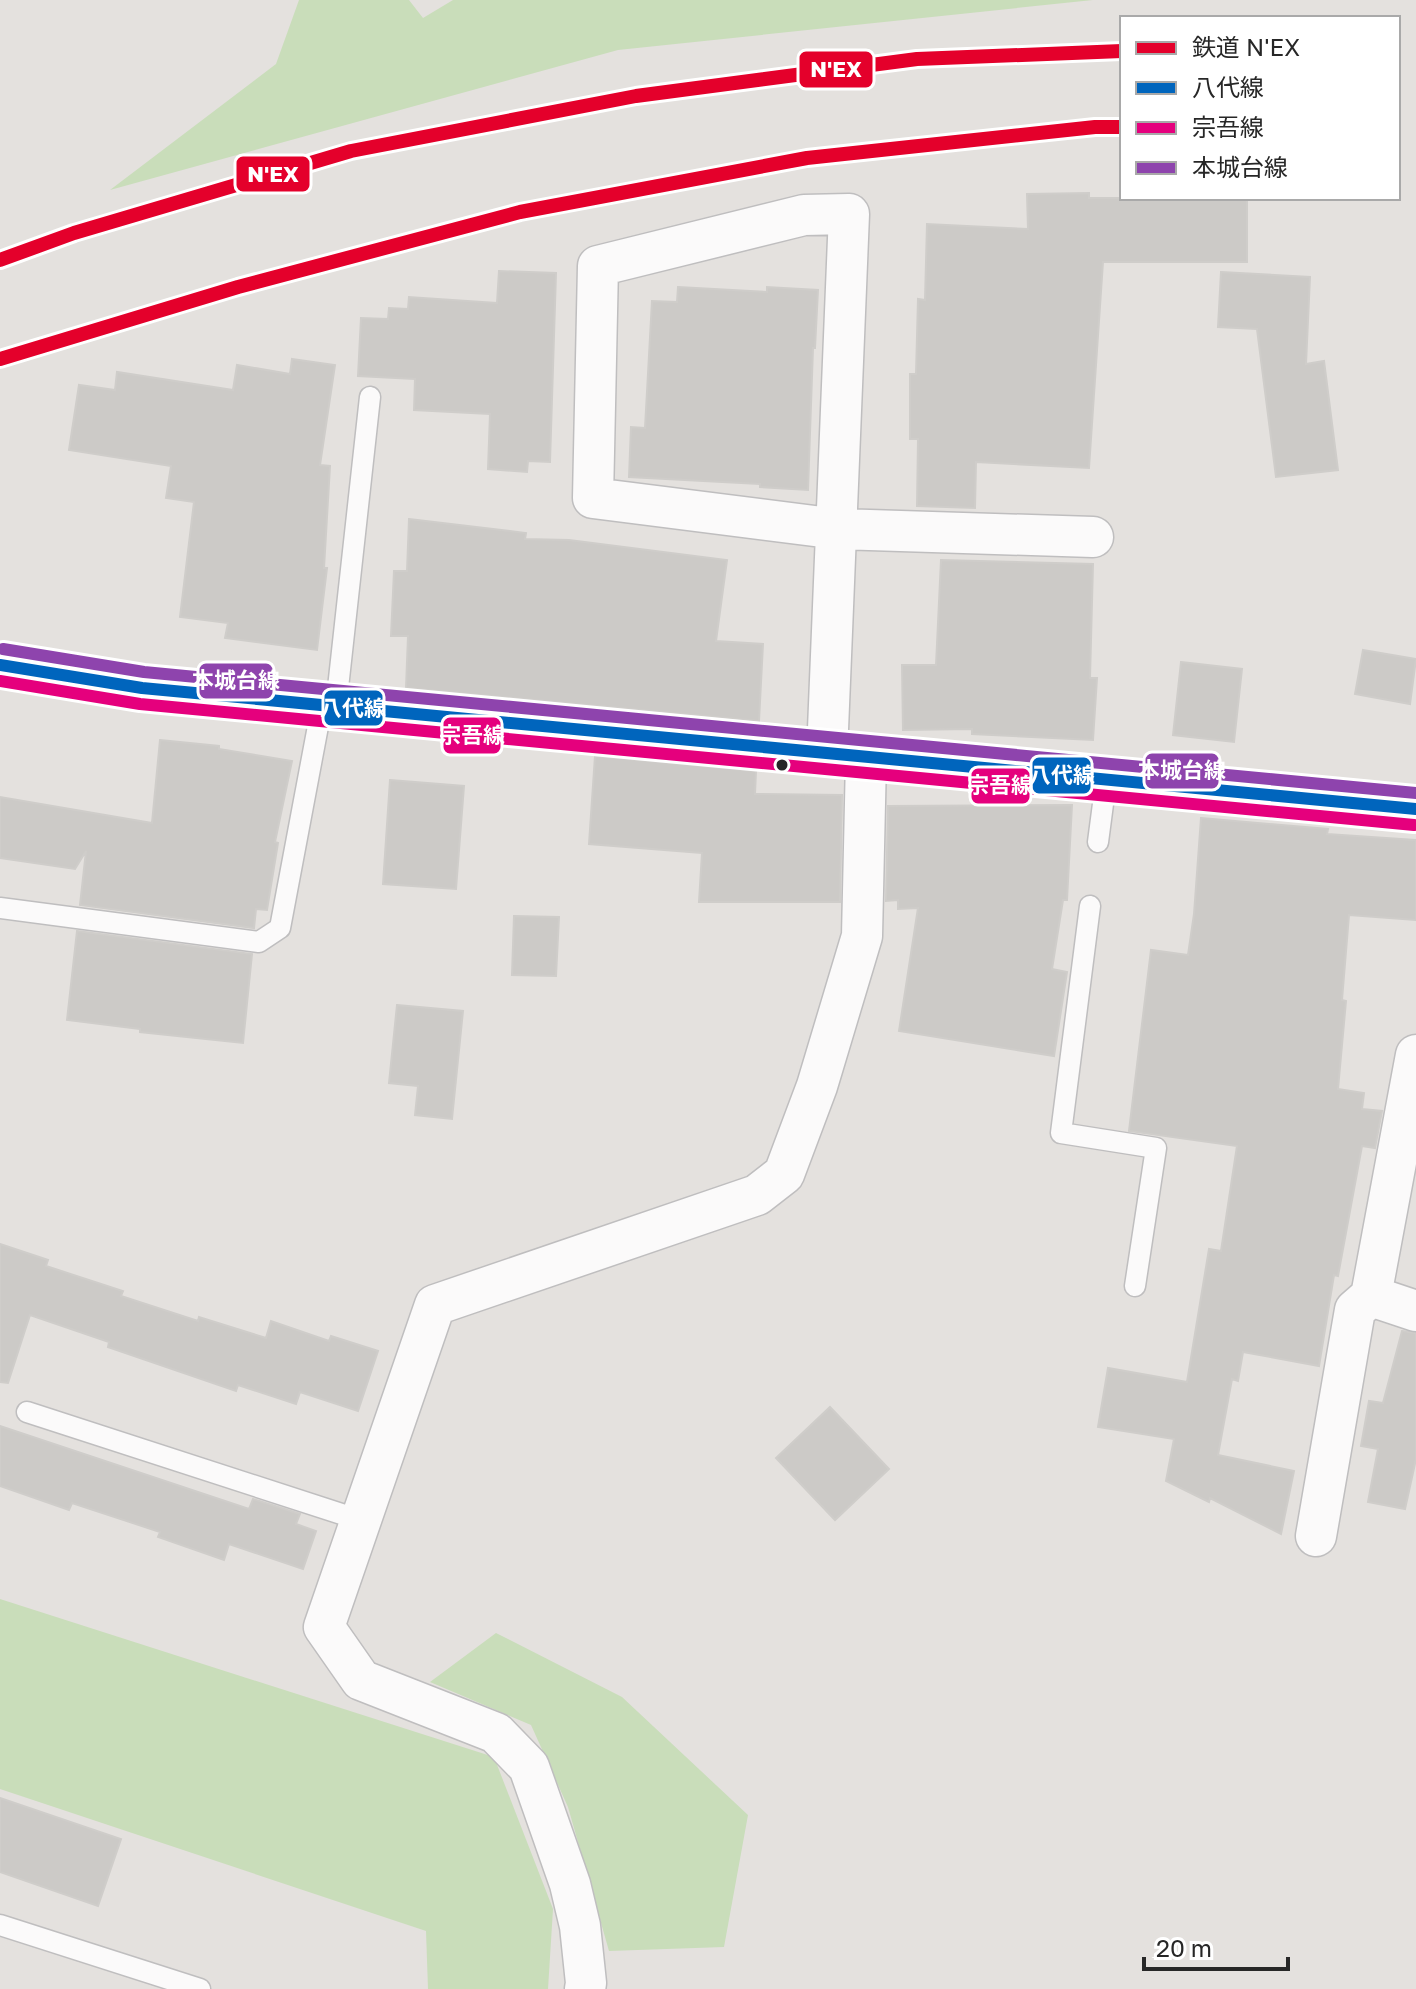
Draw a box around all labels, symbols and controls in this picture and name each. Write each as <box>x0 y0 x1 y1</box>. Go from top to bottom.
legend <box>1120 16 1400 200</box>
text: 鉄道 N'EX <box>1192 32 1300 61</box>
line badge: N'EX <box>798 50 874 89</box>
text: N'EX <box>810 55 862 82</box>
text: 八代線 <box>1192 72 1264 101</box>
text: 宗吾線 <box>1192 112 1264 141</box>
text: 本城台線 <box>1192 152 1288 181</box>
line badge: N'EX <box>235 155 311 193</box>
text: N'EX <box>247 160 299 187</box>
line badge: 本城台線 <box>198 662 274 700</box>
text: 本城台線 <box>192 666 280 693</box>
line badge: 八代線 <box>323 689 384 727</box>
text: 八代線 <box>320 694 386 721</box>
line badge: 宗吾線 <box>442 716 502 755</box>
text: 宗吾線 <box>439 721 505 748</box>
line badge: 本城台線 <box>1144 752 1220 790</box>
line badge: 八代線 <box>1031 756 1092 795</box>
text: 本城台線 <box>1138 756 1226 783</box>
unlabelled marker <box>774 757 790 773</box>
text: 八代線 <box>1029 761 1095 788</box>
line badge: 宗吾線 <box>970 767 1031 805</box>
text: 宗吾線 <box>967 771 1033 798</box>
scale bar <box>1144 1921 1288 1971</box>
text: 20 m <box>1156 1933 1212 1962</box>

